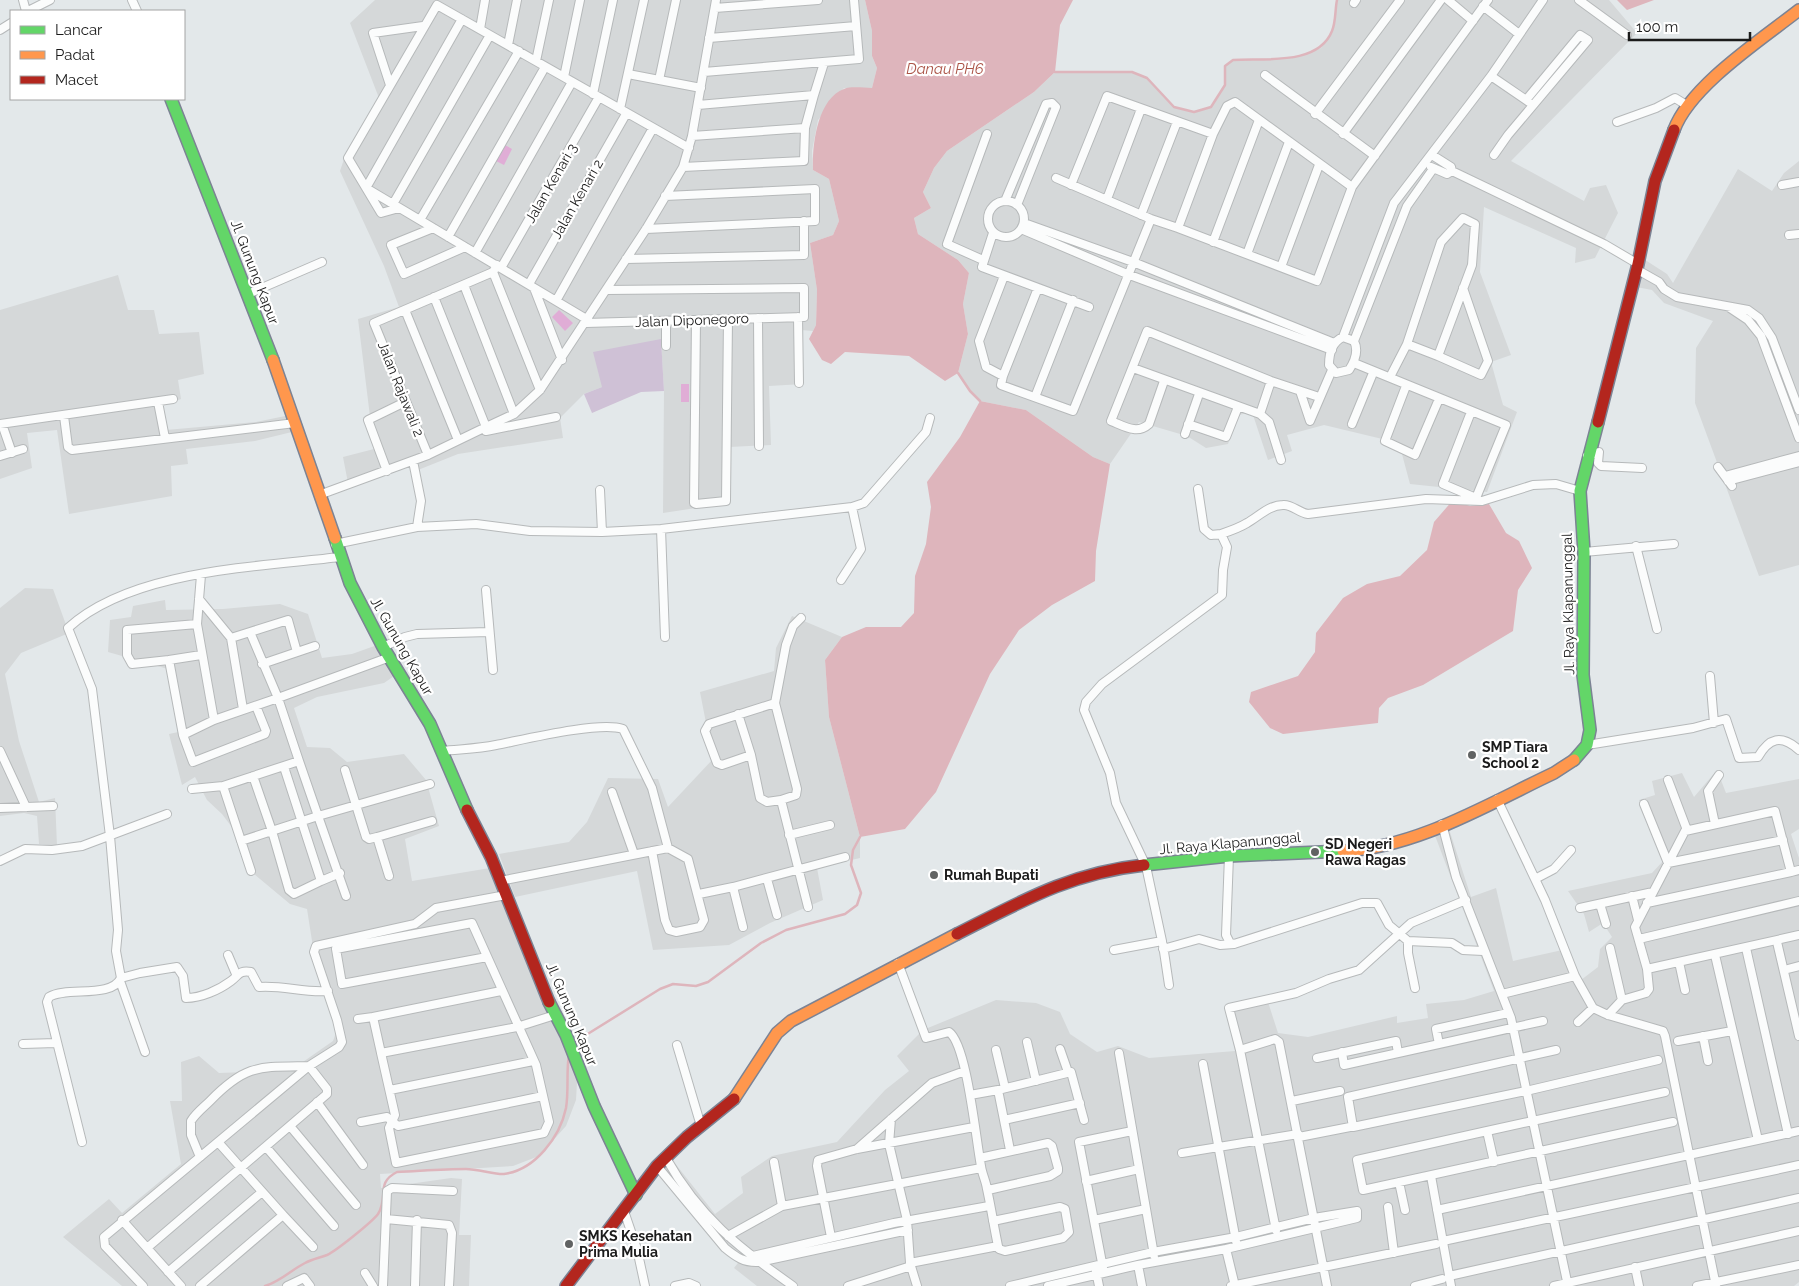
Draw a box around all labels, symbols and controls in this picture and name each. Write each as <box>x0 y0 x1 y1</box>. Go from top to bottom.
legend <box>10 10 185 100</box>
scale bar <box>1629 10 1750 42</box>
text: 100 m <box>1636 18 1678 36</box>
text: Lancar <box>55 21 103 39</box>
text: Padat <box>55 46 95 64</box>
water label: Danau PH6 <box>906 60 984 78</box>
text: Macet <box>55 71 98 89</box>
street label: Jalan Kenari 3 <box>522 140 580 226</box>
street label: Jalan Kenari 2 <box>548 157 606 241</box>
street label: Jl. Gunung Kapur <box>228 218 282 326</box>
street label: Jalan Diponegoro <box>635 310 749 330</box>
street label: Jalan Rajawali 2 <box>375 339 427 439</box>
street label: Jl. Raya Klapanunggal <box>1559 533 1577 675</box>
street label: Jl. Gunung Kapur <box>367 594 437 698</box>
place label: SMP Tiara School 2 <box>1482 739 1548 771</box>
marker: SMP Tiara School 2 <box>1466 749 1478 761</box>
street label: Jl. Raya Klapanunggal <box>1159 829 1302 857</box>
place label: SD Negeri Rawa Ragas <box>1325 836 1406 868</box>
marker: SD Negeri Rawa Ragas <box>1309 846 1321 858</box>
place label: Rumah Bupati <box>944 867 1039 883</box>
marker: Rumah Bupati <box>928 869 940 881</box>
street label: Jl. Gunung Kapur <box>543 960 601 1068</box>
place label: SMKS Kesehatan Prima Mulia <box>579 1228 692 1260</box>
marker: SMKS Kesehatan Prima Mulia <box>563 1238 575 1250</box>

